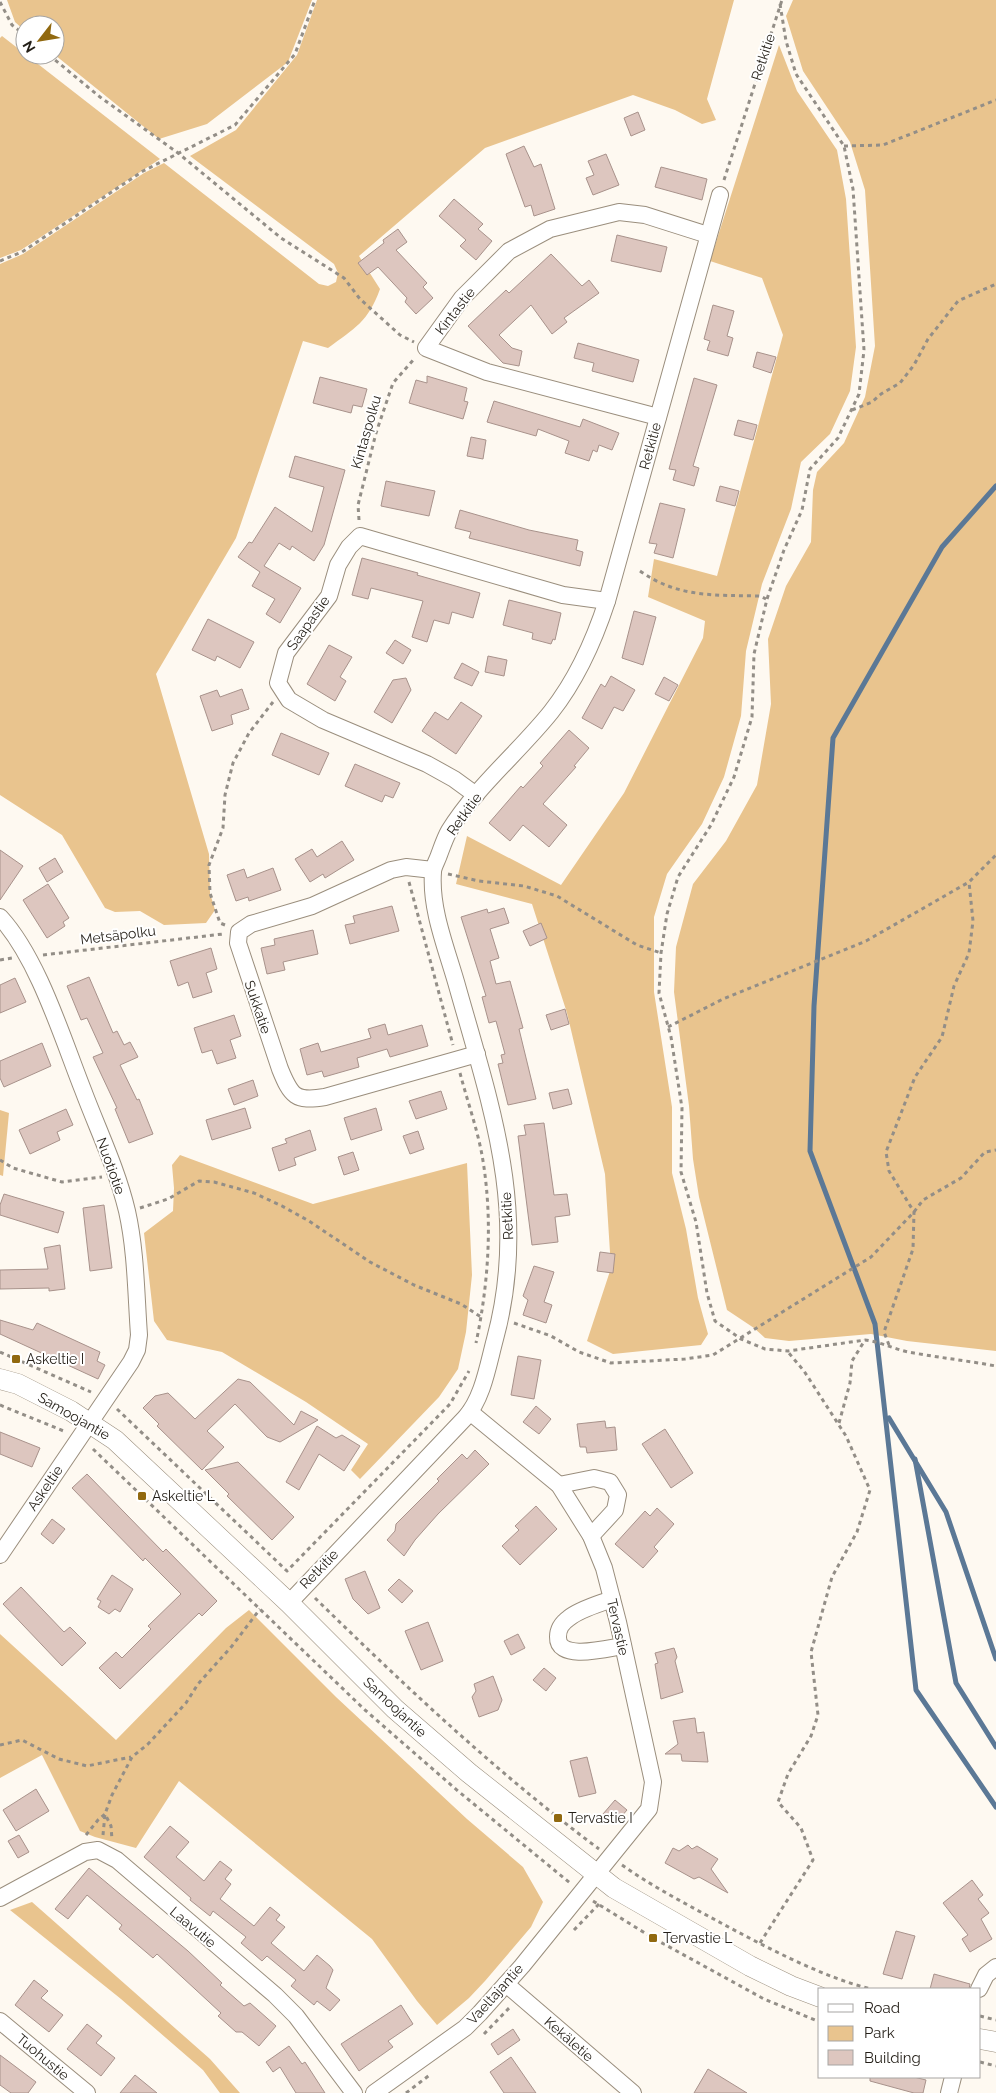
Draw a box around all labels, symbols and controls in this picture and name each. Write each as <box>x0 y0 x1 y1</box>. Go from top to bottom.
north arrow <box>15 15 65 65</box>
street label: Retkitie <box>748 32 778 82</box>
text: N <box>19 38 38 55</box>
street label: Kintastie <box>432 284 478 338</box>
street label: Kintaspolku <box>348 393 384 471</box>
street label: Retkitie <box>636 421 664 471</box>
street label: Saapastie <box>283 593 333 653</box>
street label: Retkitie <box>443 790 485 838</box>
street label: Metsäpolku <box>79 922 157 948</box>
street label: Sukkatie <box>241 978 275 1036</box>
street label: Nuotiotie <box>93 1135 129 1197</box>
street label: Retkitie <box>498 1192 516 1240</box>
place label: Askeltie I <box>26 1351 84 1367</box>
marker: Askeltie I <box>10 1353 22 1365</box>
street label: Samoojantie <box>35 1389 113 1443</box>
street label: Askeltie <box>24 1462 66 1514</box>
place label: Askeltie L <box>152 1488 215 1504</box>
marker: Askeltie L <box>136 1490 148 1502</box>
street label: Retkitie <box>297 1546 341 1592</box>
street label: Tervastie <box>604 1597 632 1657</box>
street label: Samoojantie <box>360 1674 430 1740</box>
place label: Tervastie I <box>568 1810 633 1826</box>
marker: Tervastie I <box>552 1812 564 1824</box>
street label: Laavutie <box>167 1903 219 1951</box>
place label: Tervastie L <box>663 1930 732 1946</box>
marker: Tervastie L <box>647 1932 659 1944</box>
street label: Vaeltajantie <box>464 1961 526 2027</box>
legend <box>818 1988 981 2078</box>
text: Road <box>864 1999 900 2017</box>
street label: Kekäletie <box>541 2013 597 2065</box>
text: Park <box>864 2024 895 2042</box>
street label: Tuohustie <box>14 2031 72 2083</box>
text: Building <box>864 2049 921 2067</box>

